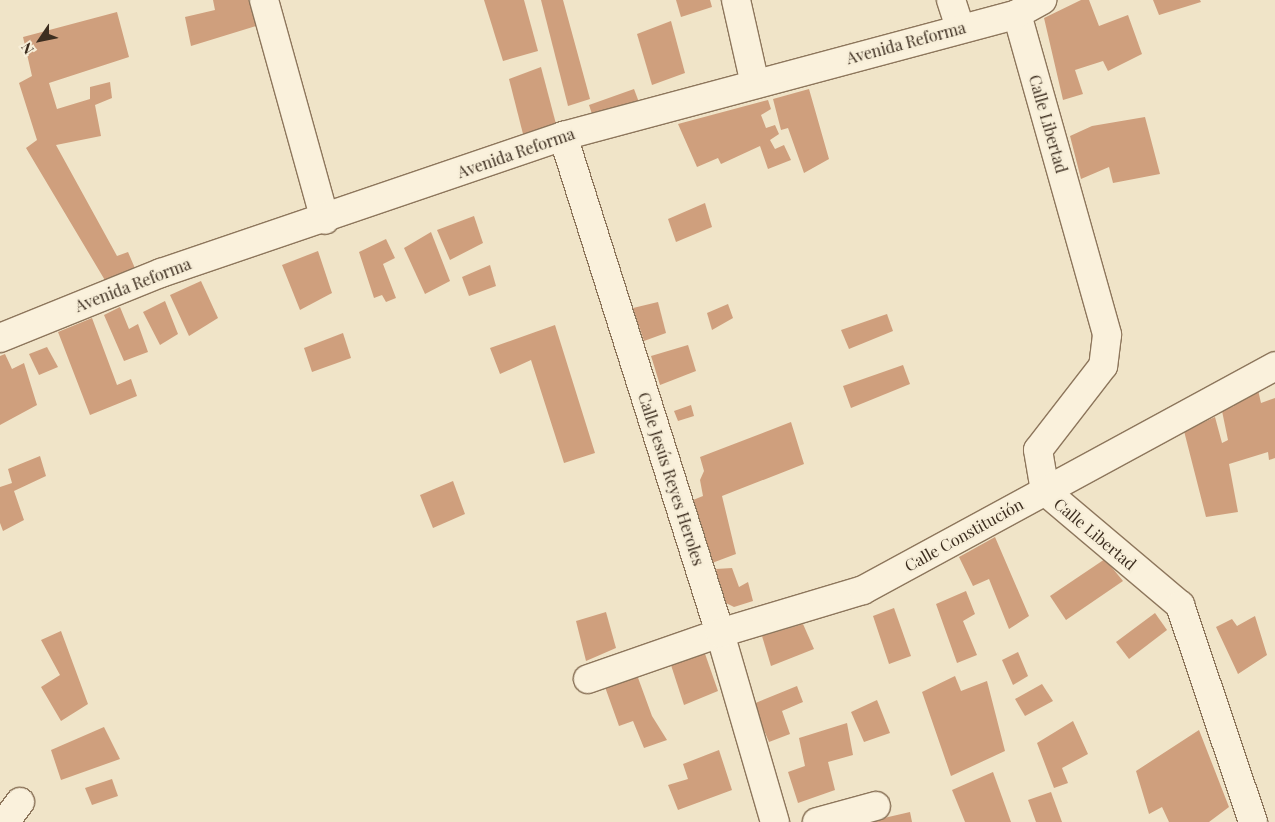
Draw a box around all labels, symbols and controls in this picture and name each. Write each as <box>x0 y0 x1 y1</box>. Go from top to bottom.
north arrow <box>15 15 65 65</box>
street label: Avenida Reforma <box>844 18 968 68</box>
text: N <box>16 39 38 58</box>
street label: Calle Libertad <box>1025 73 1071 175</box>
street label: Avenida Reforma <box>455 124 577 182</box>
street label: Avenida Reforma <box>72 254 194 316</box>
street label: Calle Jesús Reyes Heroles <box>634 390 708 568</box>
street label: Calle Constitución <box>901 494 1027 576</box>
street label: Calle Libertad <box>1050 494 1140 574</box>

